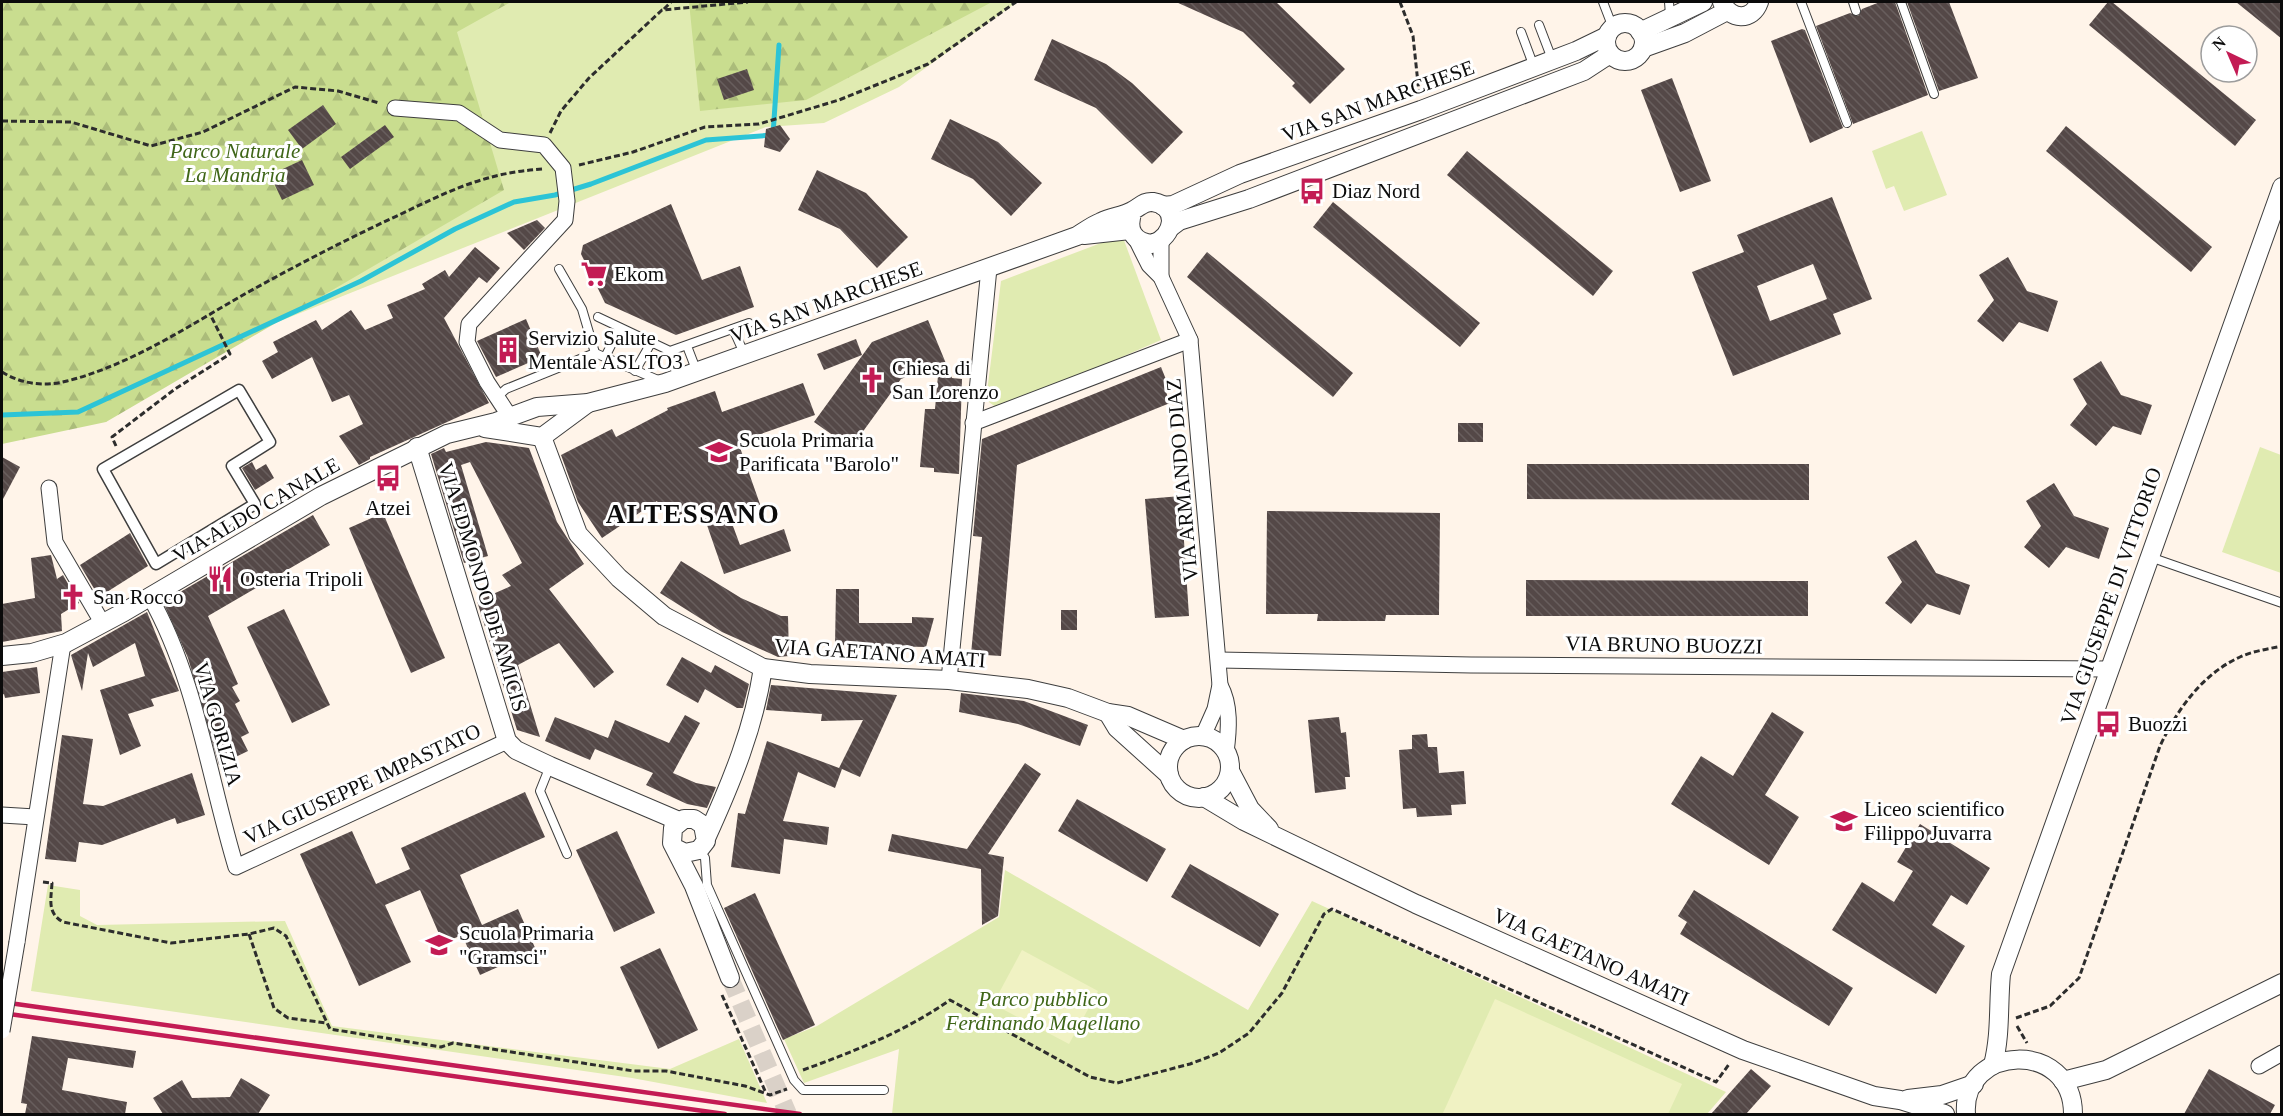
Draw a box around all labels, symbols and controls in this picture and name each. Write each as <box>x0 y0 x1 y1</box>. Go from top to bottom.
north arrow <box>2199 24 2259 84</box>
text: N <box>2209 33 2229 54</box>
street label: VIA SAN MARCHESE <box>1279 55 1477 147</box>
park label: Parco Naturale La Mandria <box>169 139 300 187</box>
bus stop icon: Diaz Nord <box>1297 176 1327 206</box>
place label: Diaz Nord <box>1332 179 1421 203</box>
street label: VIA SAN MARCHESE <box>727 256 925 348</box>
supermarket icon: Ekom <box>579 259 609 289</box>
place label: Ekom <box>614 262 664 286</box>
place label: Servizio Salute Mentale ASL TO3 <box>528 326 683 374</box>
building icon: Servizio Salute Mentale ASL TO3 <box>493 335 523 365</box>
place label: Chiesa di San Lorenzo <box>892 356 999 404</box>
church icon: Chiesa di San Lorenzo <box>857 365 887 395</box>
street label: VIA ARMANDO DIAZ <box>1161 377 1203 583</box>
place label: Scuola Primaria Parificata "Barolo" <box>739 428 899 476</box>
school or university icon: Scuola Primaria Parificata "Barolo" <box>704 437 734 467</box>
street label: VIA ALDO CANALE <box>168 452 344 568</box>
street label: VIA EDMONDO DE AMICIS <box>434 459 532 715</box>
bus stop icon: Atzei <box>373 463 403 493</box>
street label: VIA GIUSEPPE DI VITTORIO <box>2056 464 2166 728</box>
place label: Atzei <box>365 496 411 520</box>
district label: ALTESSANO <box>606 499 780 529</box>
restaurant icon: Osteria Tripoli <box>205 564 235 594</box>
place label: Osteria Tripoli <box>240 567 363 591</box>
church icon: San Rocco <box>58 582 88 612</box>
place label: San Rocco <box>93 585 183 609</box>
street label: VIA BRUNO BUOZZI <box>1565 631 1763 659</box>
street label: VIA GAETANO AMATI <box>774 634 986 672</box>
street label: VIA GORIZIA <box>189 659 247 790</box>
bus stop icon: Buozzi <box>2093 709 2123 739</box>
place label: Buozzi <box>2128 712 2188 736</box>
street label: VIA GIUSEPPE IMPASTATO <box>240 718 484 850</box>
place label: Liceo scientifico Filippo Juvarra <box>1864 797 2005 845</box>
school or university icon: Liceo scientifico Filippo Juvarra <box>1829 806 1859 836</box>
street label: VIA GAETANO AMATI <box>1489 903 1693 1011</box>
place label: Scuola Primaria "Gramsci" <box>459 921 594 969</box>
school or university icon: Scuola Primaria "Gramsci" <box>424 930 454 960</box>
park label: Parco pubblico Ferdinando Magellano <box>945 987 1140 1035</box>

